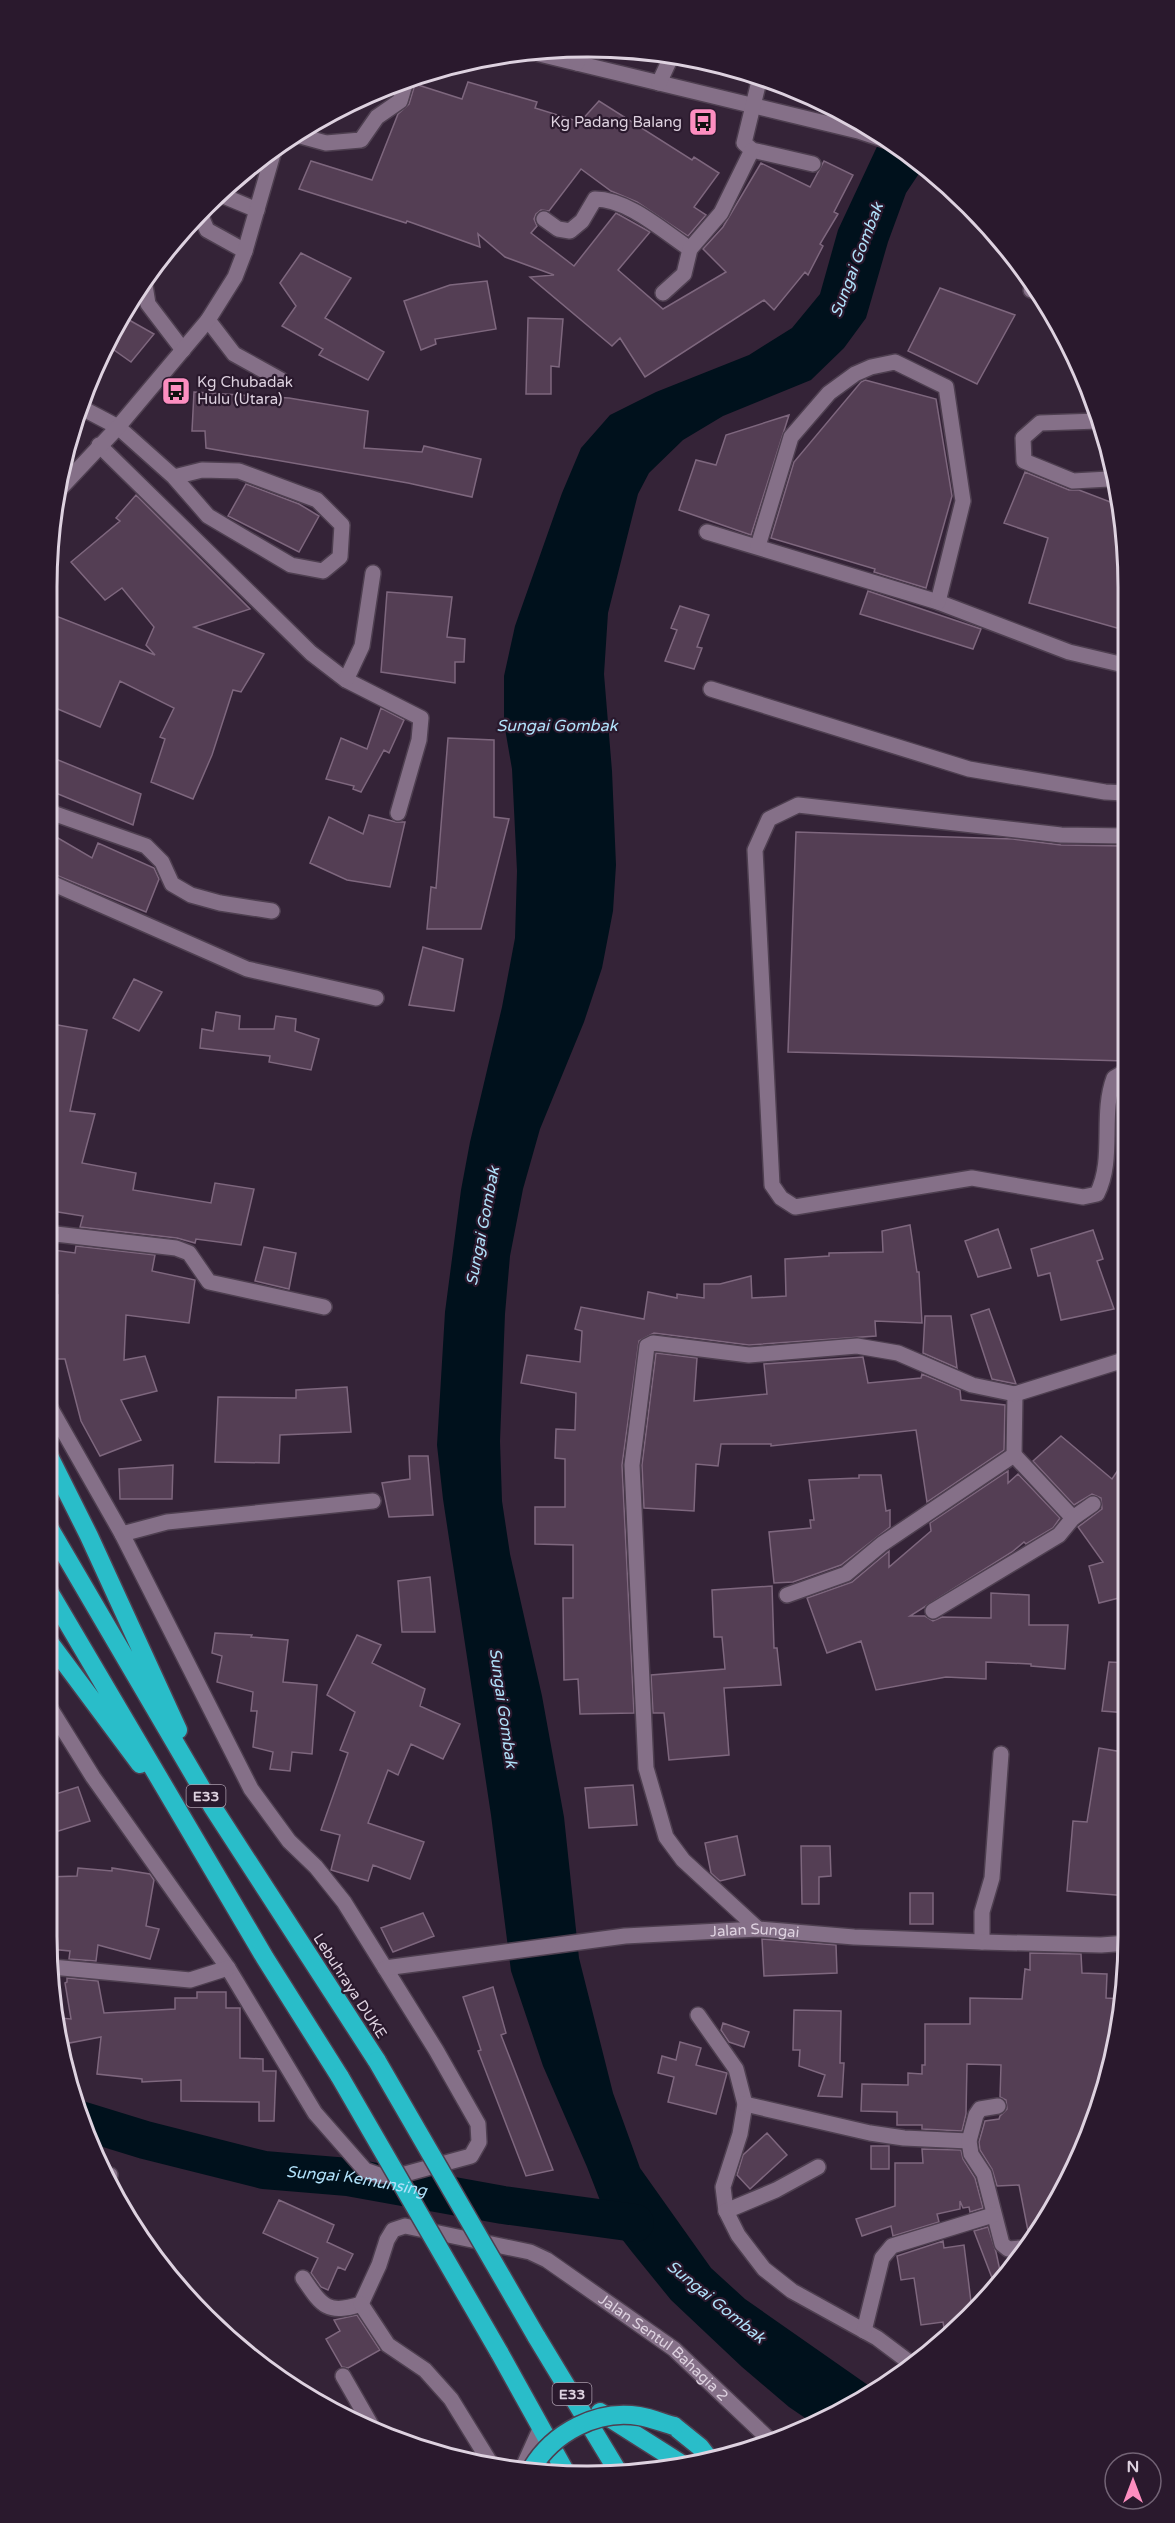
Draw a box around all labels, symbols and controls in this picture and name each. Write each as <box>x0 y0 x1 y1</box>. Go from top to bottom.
bus stop icon: Kg Padang Balang <box>687 106 719 138</box>
place label: Kg Padang Balang <box>550 113 682 131</box>
water label: Sungai Gombak <box>826 199 888 320</box>
place label: Kg Chubadak Hulu (Utara) <box>197 373 293 408</box>
bus stop icon: Kg Chubadak Hulu (Utara) <box>160 375 192 407</box>
water label: Sungai Gombak <box>497 716 619 736</box>
water label: Sungai Gombak <box>462 1164 505 1287</box>
water label: Sungai Gombak <box>485 1647 521 1770</box>
road number: E33 <box>186 1785 226 1807</box>
street label: Jalan Sungai <box>709 1920 800 1941</box>
street label: Lebuhraya DUKE <box>309 1930 391 2042</box>
water label: Sungai Kemunsing <box>285 2162 429 2201</box>
water label: Sungai Gombak <box>663 2256 770 2349</box>
street label: Jalan Sentul Bahagia 2 <box>595 2290 732 2405</box>
road number: E33 <box>552 2383 592 2405</box>
north arrow <box>1103 2451 1163 2511</box>
text: N <box>1127 2457 1139 2477</box>

